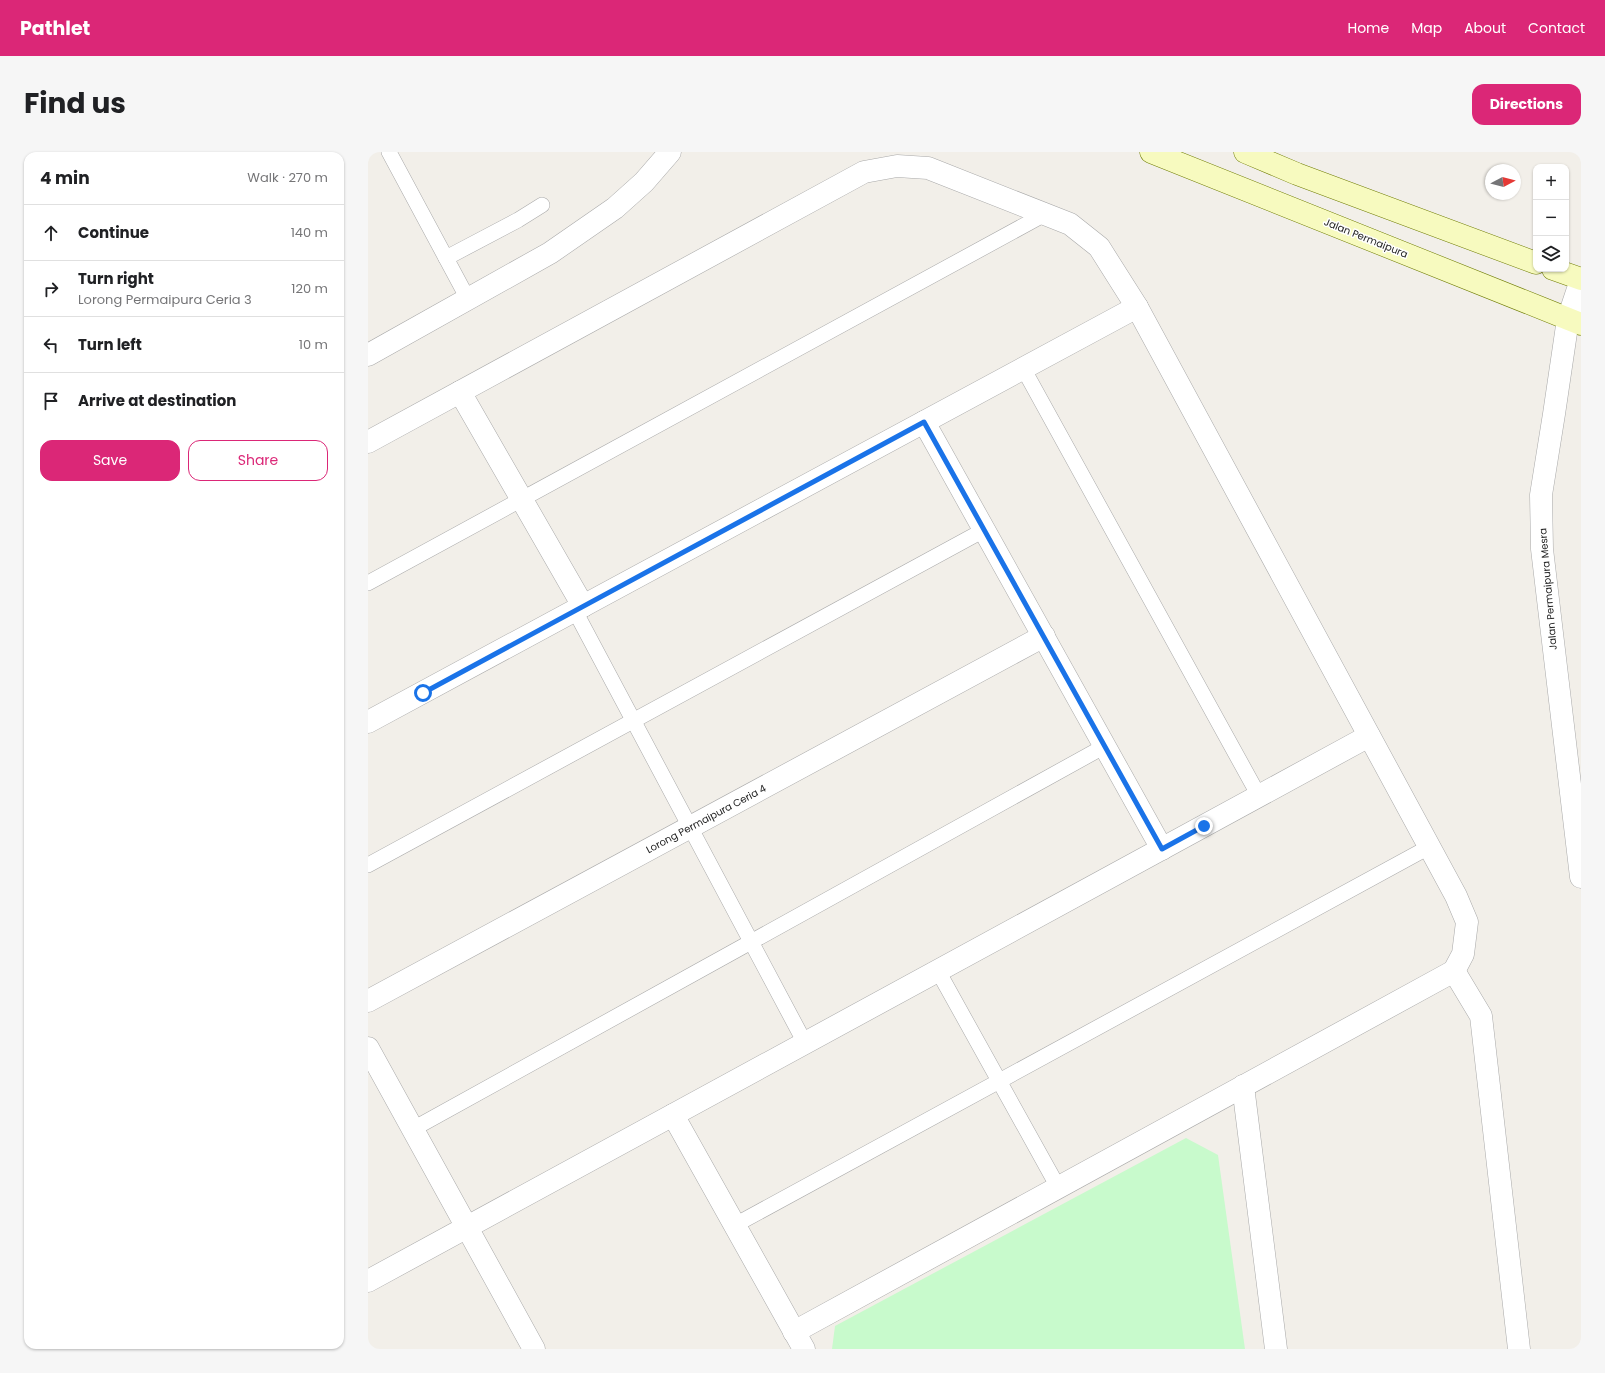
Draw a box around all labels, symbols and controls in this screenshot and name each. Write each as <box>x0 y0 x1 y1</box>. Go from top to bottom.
text: Pathlet <box>20 15 90 42</box>
text: Home <box>1347 18 1389 38</box>
text: Map <box>1411 18 1442 38</box>
text: About <box>1464 18 1506 38</box>
text: Contact <box>1528 18 1585 38</box>
text: Find us <box>24 84 126 123</box>
button: Directions <box>1472 84 1581 125</box>
north arrow <box>1485 164 1521 200</box>
map controls <box>1533 164 1569 272</box>
button: + <box>1533 164 1569 200</box>
text: 4 min <box>40 166 90 190</box>
text: Walk · 270 m <box>247 168 328 187</box>
button: − <box>1533 200 1569 236</box>
street label: Jalan Permaipura <box>1322 214 1410 262</box>
icon: ahead <box>40 222 62 244</box>
text: Continue <box>78 222 149 243</box>
text: 140 m <box>291 223 328 242</box>
button: layers <box>1533 236 1569 272</box>
text: Turn right <box>78 268 154 289</box>
icon: right <box>40 278 62 300</box>
text: 120 m <box>291 279 328 298</box>
text: Lorong Permaipura Ceria 3 <box>78 290 252 309</box>
icon: left <box>40 334 62 356</box>
text: Turn left <box>78 334 142 355</box>
text: 10 m <box>299 335 328 354</box>
icon: arrive <box>40 390 62 412</box>
text: Arrive at destination <box>78 390 236 411</box>
button: Save <box>40 440 180 481</box>
button: Share <box>188 440 328 481</box>
street label: Jalan Permaipura Mesra <box>1535 527 1561 651</box>
route start <box>414 684 432 702</box>
street label: Lorong Permaipura Ceria 4 <box>643 781 769 857</box>
route end <box>1195 817 1213 835</box>

